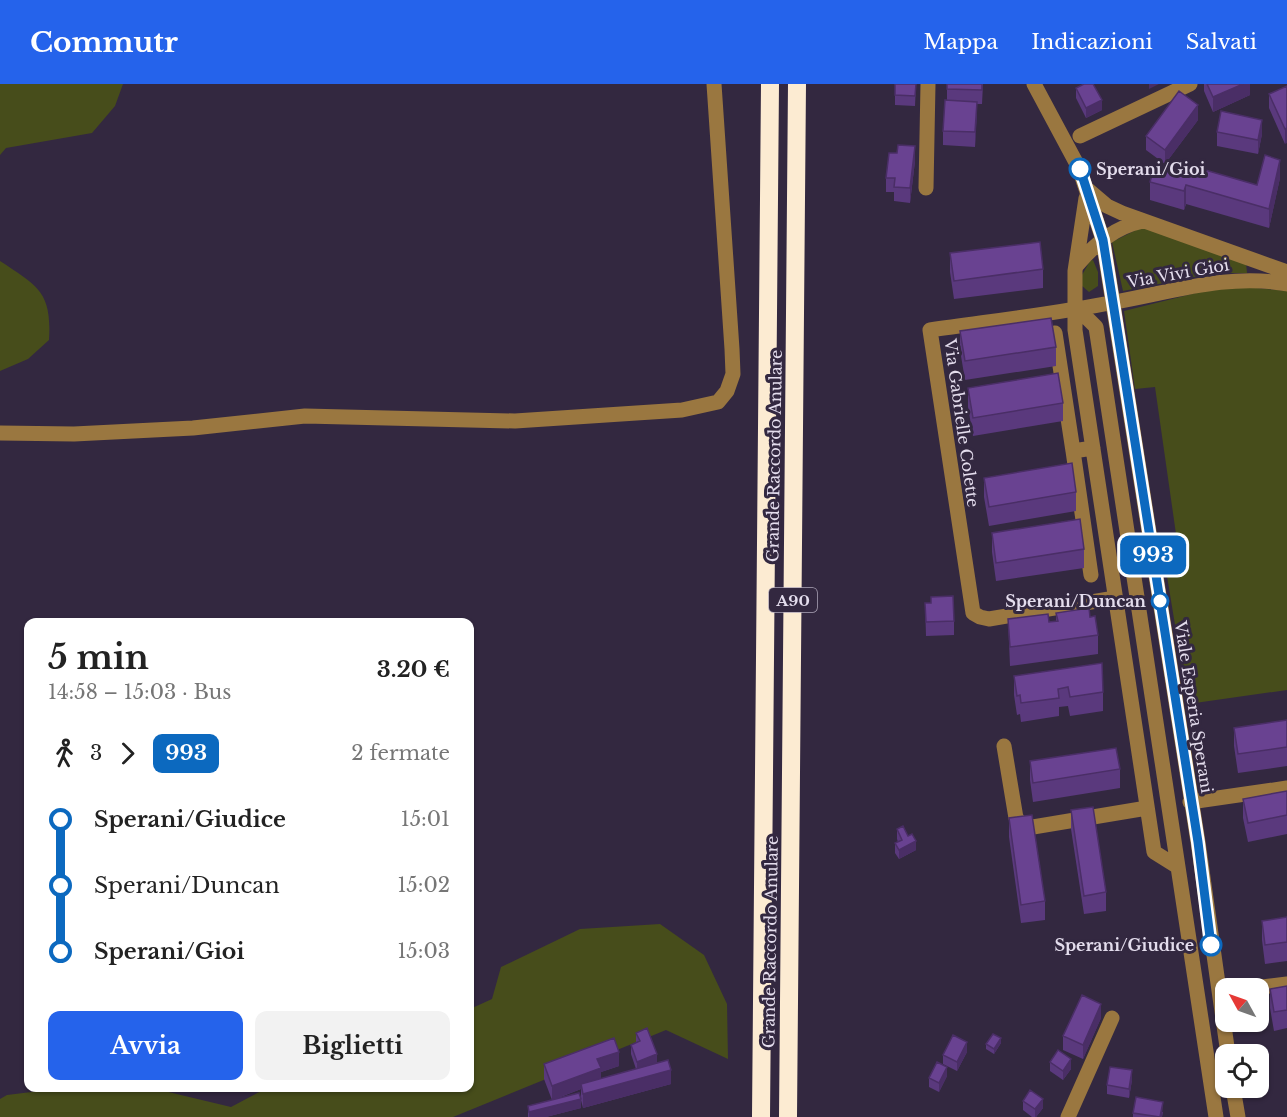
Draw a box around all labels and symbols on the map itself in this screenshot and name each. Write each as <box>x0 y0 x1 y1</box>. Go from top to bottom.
marker: Sperani/Gioi <box>1069 158 1091 180</box>
place label: Sperani/Gioi <box>1096 159 1206 179</box>
street label: Via Vivi Gioi <box>1124 254 1231 292</box>
street label: Via Gabrielle Colette <box>940 337 984 508</box>
street label: Grande Raccordo Anulare <box>762 350 786 562</box>
line badge: 993 <box>1118 536 1188 574</box>
road number: A90 <box>769 588 817 612</box>
place label: Sperani/Duncan <box>1005 591 1146 611</box>
marker: Sperani/Duncan <box>1151 592 1169 610</box>
street label: Viale Esperia Sperani <box>1170 618 1218 795</box>
street label: Grande Raccordo Anulare <box>758 836 782 1048</box>
marker: Sperani/Giudice <box>1200 934 1222 956</box>
place label: Sperani/Giudice <box>1054 935 1194 955</box>
north arrow <box>1215 978 1269 1032</box>

